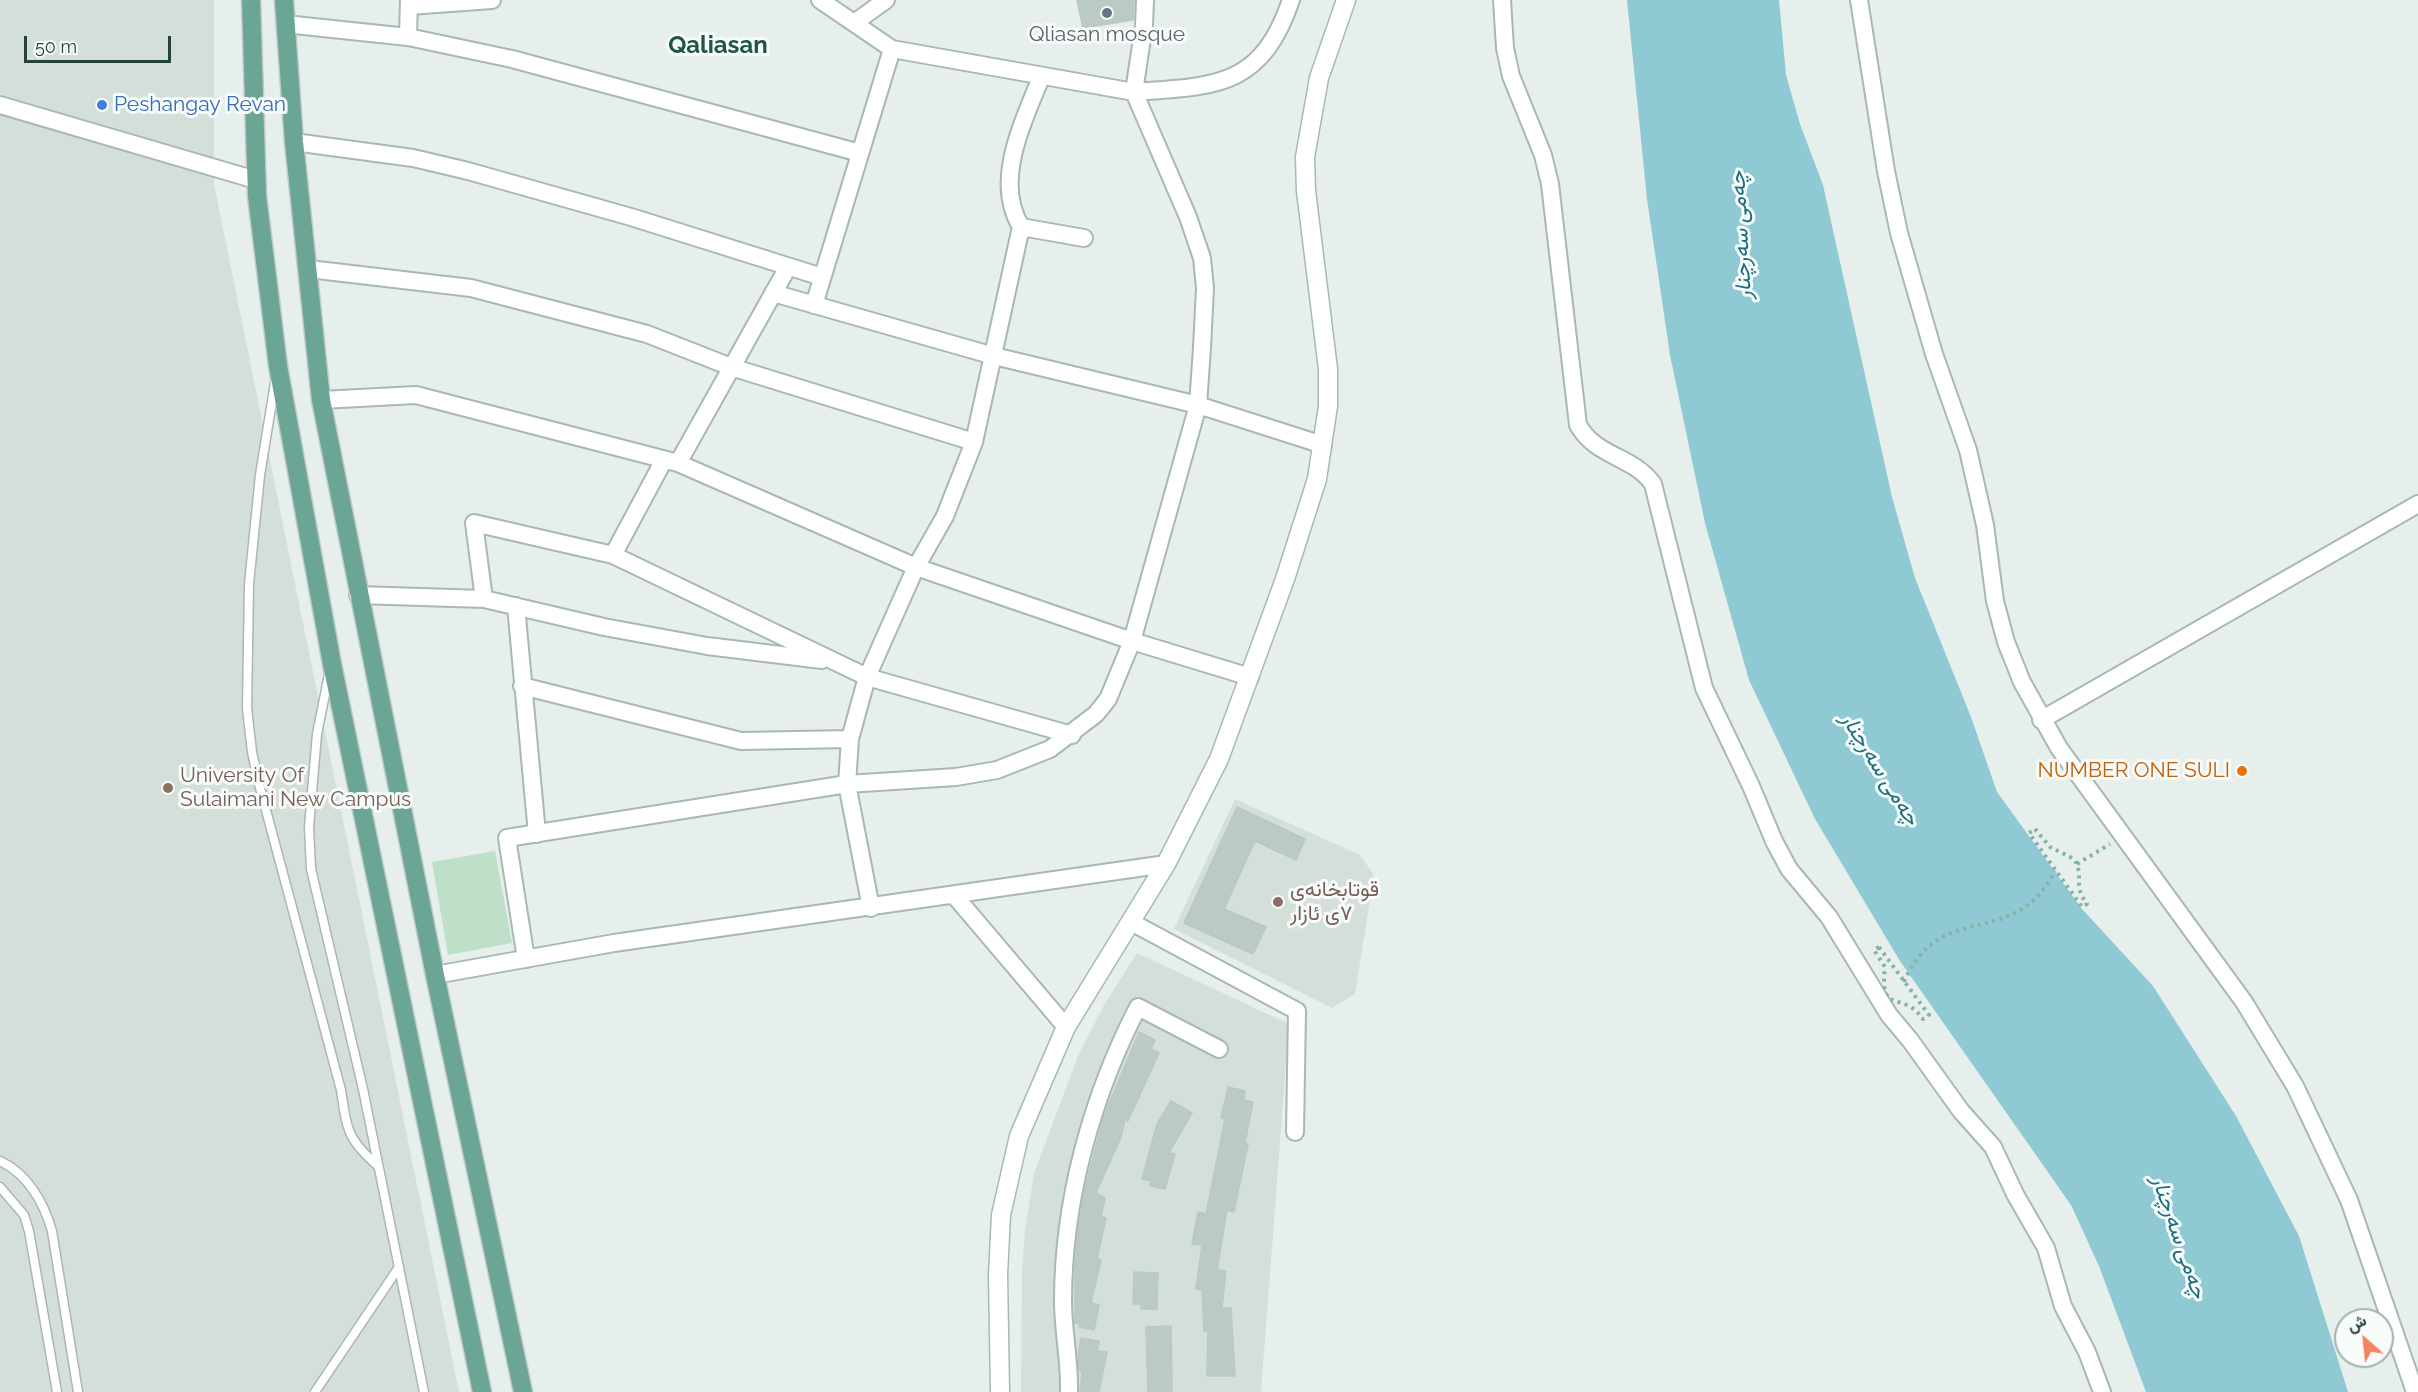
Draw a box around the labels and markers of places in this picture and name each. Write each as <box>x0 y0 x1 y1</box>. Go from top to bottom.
marker: Qliasan mosque <box>1100 6 1114 20</box>
place label: Qliasan mosque <box>1029 22 1185 48</box>
place label: Peshangay Revan <box>114 92 286 118</box>
marker: Peshangay Revan <box>95 98 109 112</box>
place label: NUMBER ONE SULI <box>2037 758 2230 784</box>
place label: University Of Sulaimani New Campus <box>180 763 411 813</box>
marker: NUMBER ONE SULI <box>2235 764 2249 778</box>
marker: University Of Sulaimani New Campus <box>161 781 175 795</box>
place label: قوتابخانەی ٧ی ئازار <box>1290 877 1379 927</box>
marker: قوتابخانەی ٧ی ئازار <box>1271 895 1285 909</box>

